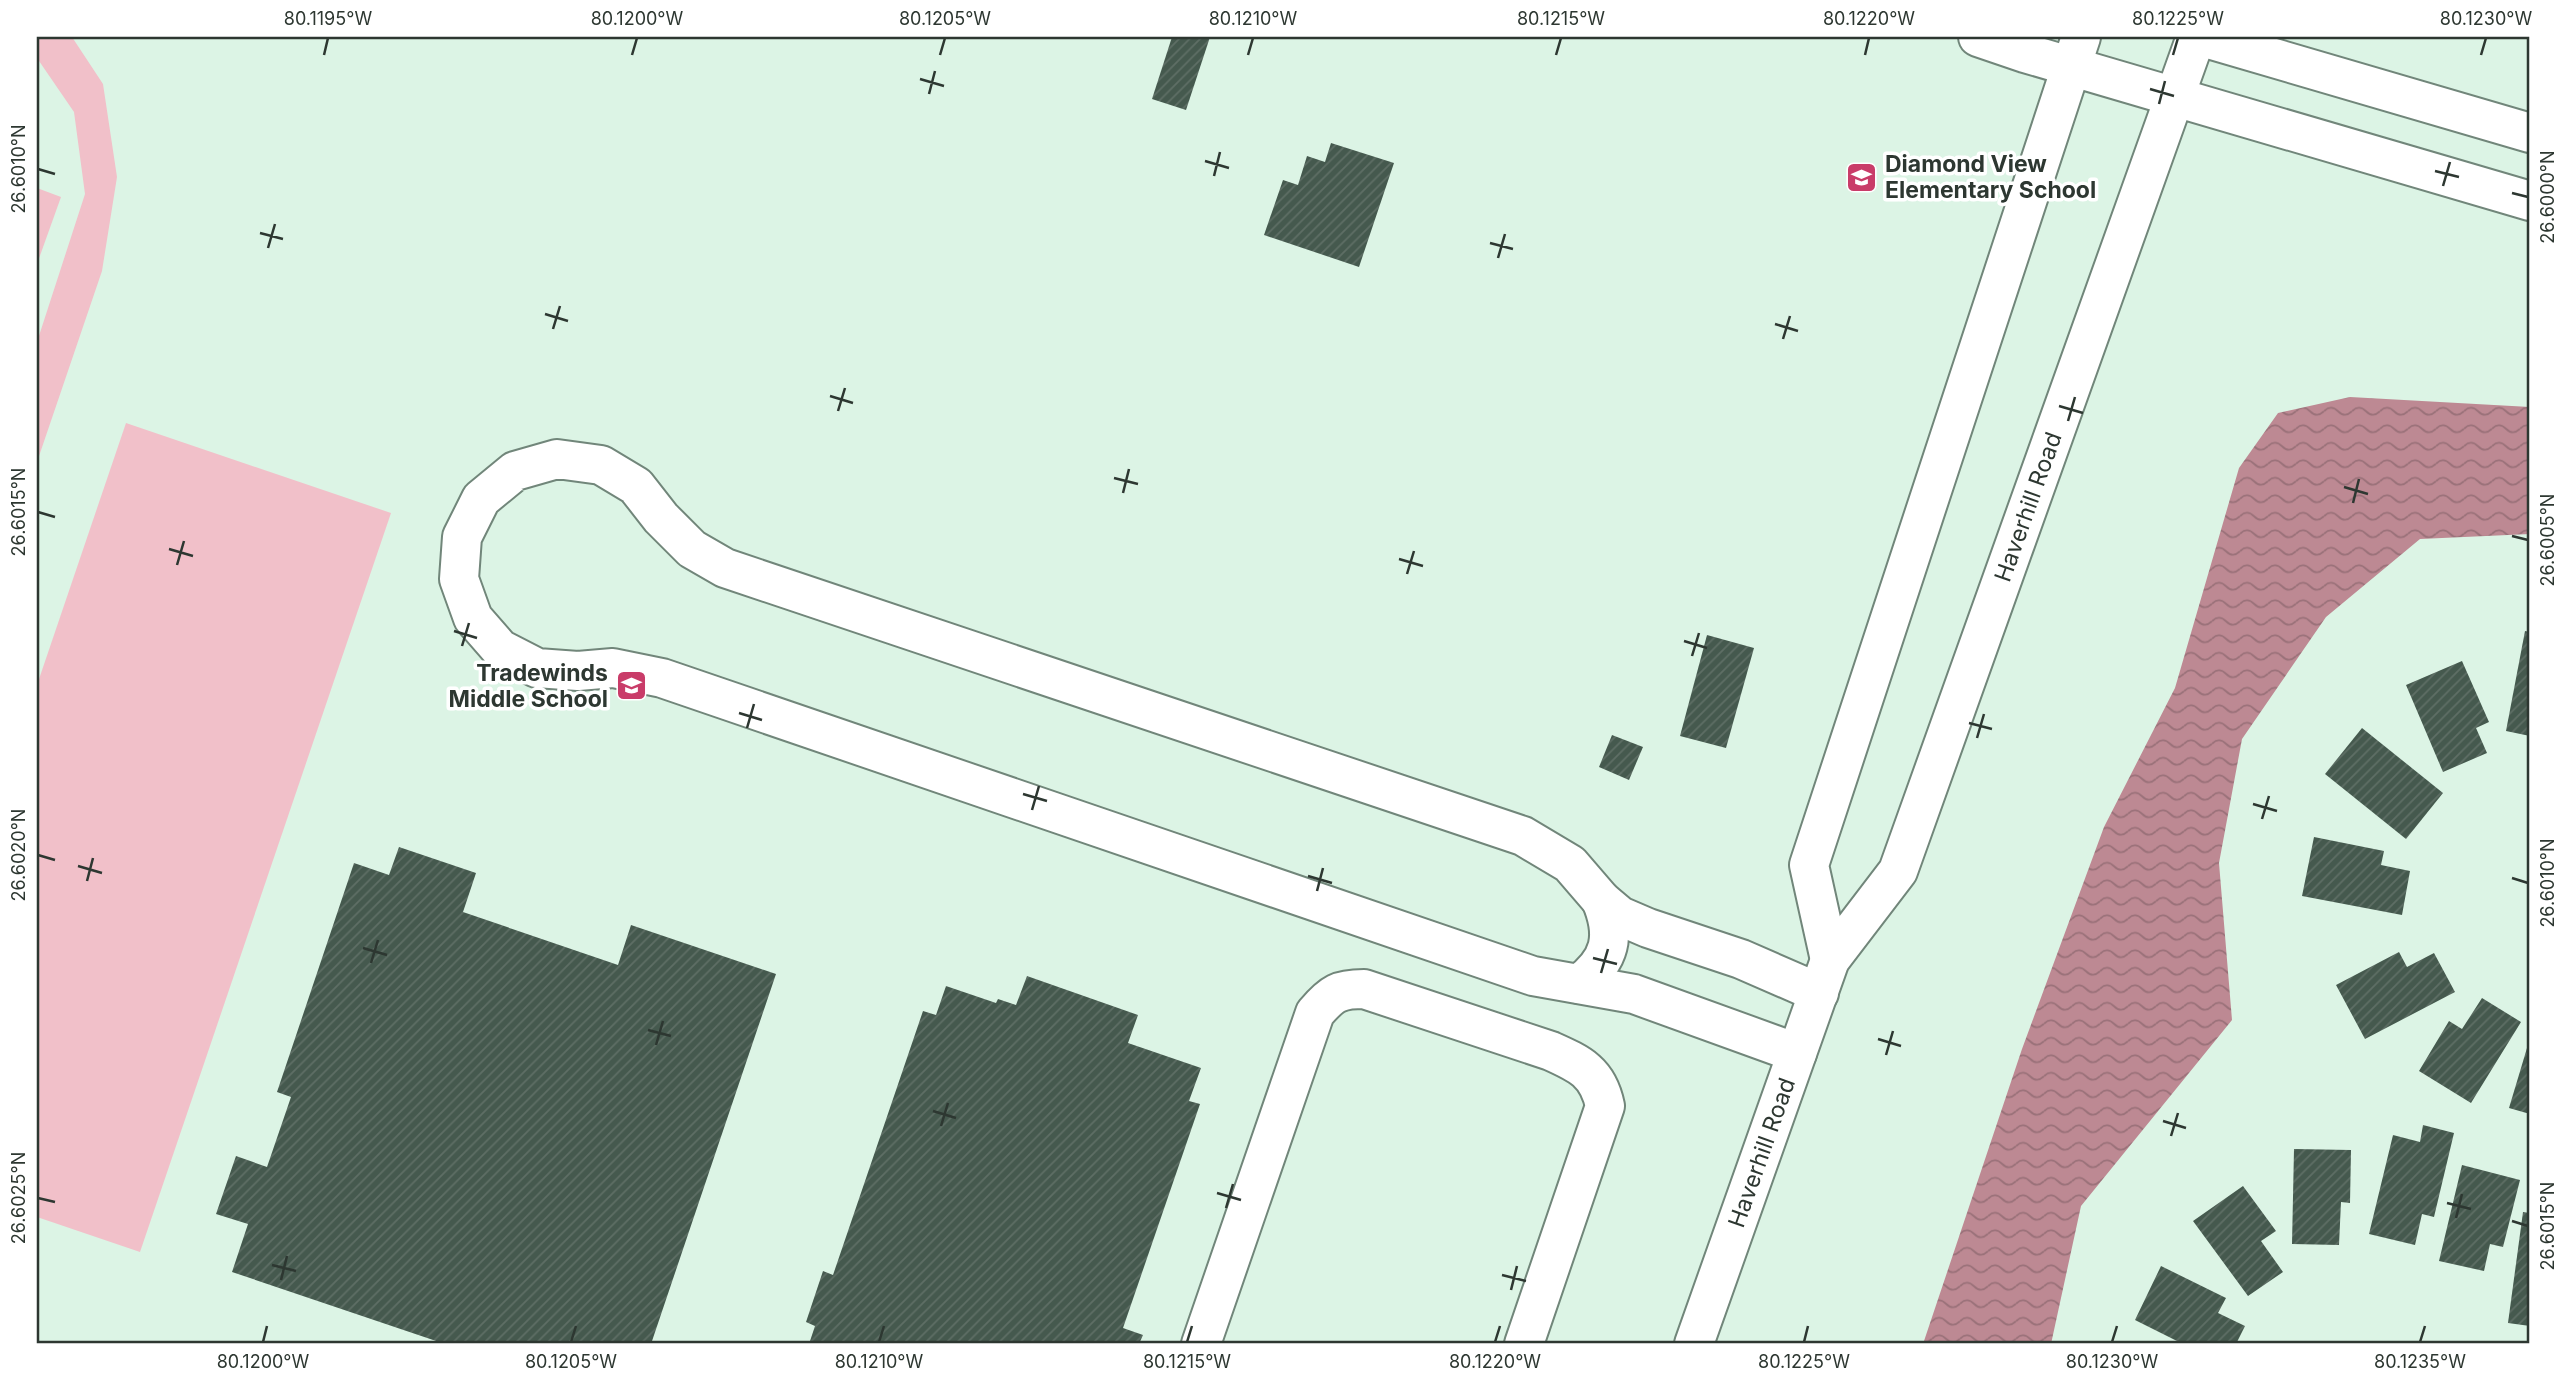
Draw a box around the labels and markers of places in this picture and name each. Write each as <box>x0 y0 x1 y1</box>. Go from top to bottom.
place label: Diamond View Elementary School <box>1885 150 2096 204</box>
school or university icon: Diamond View Elementary School <box>1845 160 1879 194</box>
place label: Tradewinds Middle School <box>449 659 608 713</box>
school or university icon: Tradewinds Middle School <box>614 669 648 703</box>

